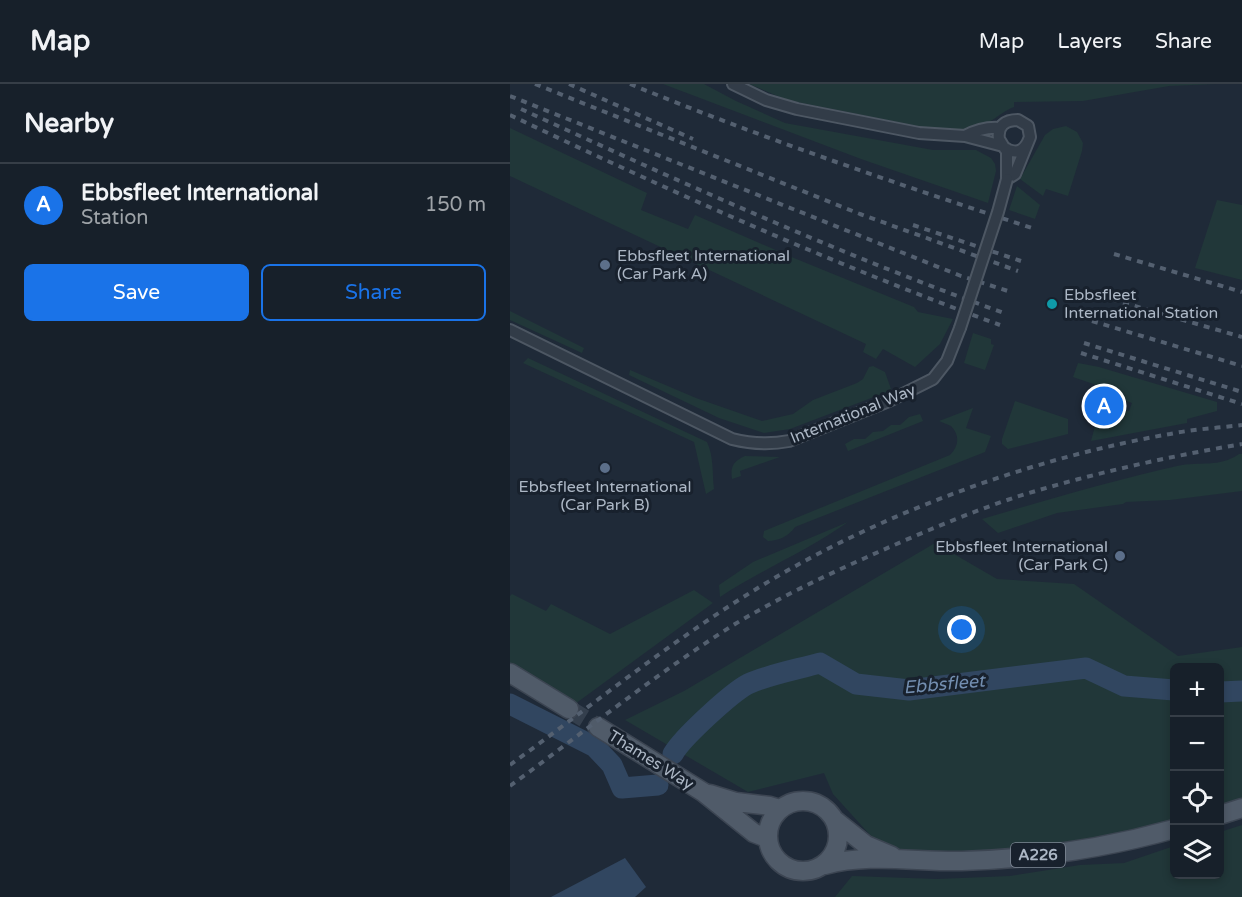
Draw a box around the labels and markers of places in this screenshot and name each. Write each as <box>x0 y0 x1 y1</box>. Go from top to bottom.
place label: Ebbsfleet International (Car Park A) <box>617 246 790 284</box>
marker: Ebbsfleet International (Car Park A) <box>598 258 612 272</box>
place label: Ebbsfleet International Station <box>1064 285 1218 323</box>
marker: Ebbsfleet International Station <box>1045 297 1059 311</box>
pin: A <box>1084 384 1124 428</box>
marker: Ebbsfleet International (Car Park B) <box>598 461 612 475</box>
place label: Ebbsfleet International (Car Park B) <box>519 477 691 515</box>
place label: Ebbsfleet International (Car Park C) <box>935 537 1108 575</box>
marker: Ebbsfleet International (Car Park C) <box>1113 549 1127 563</box>

